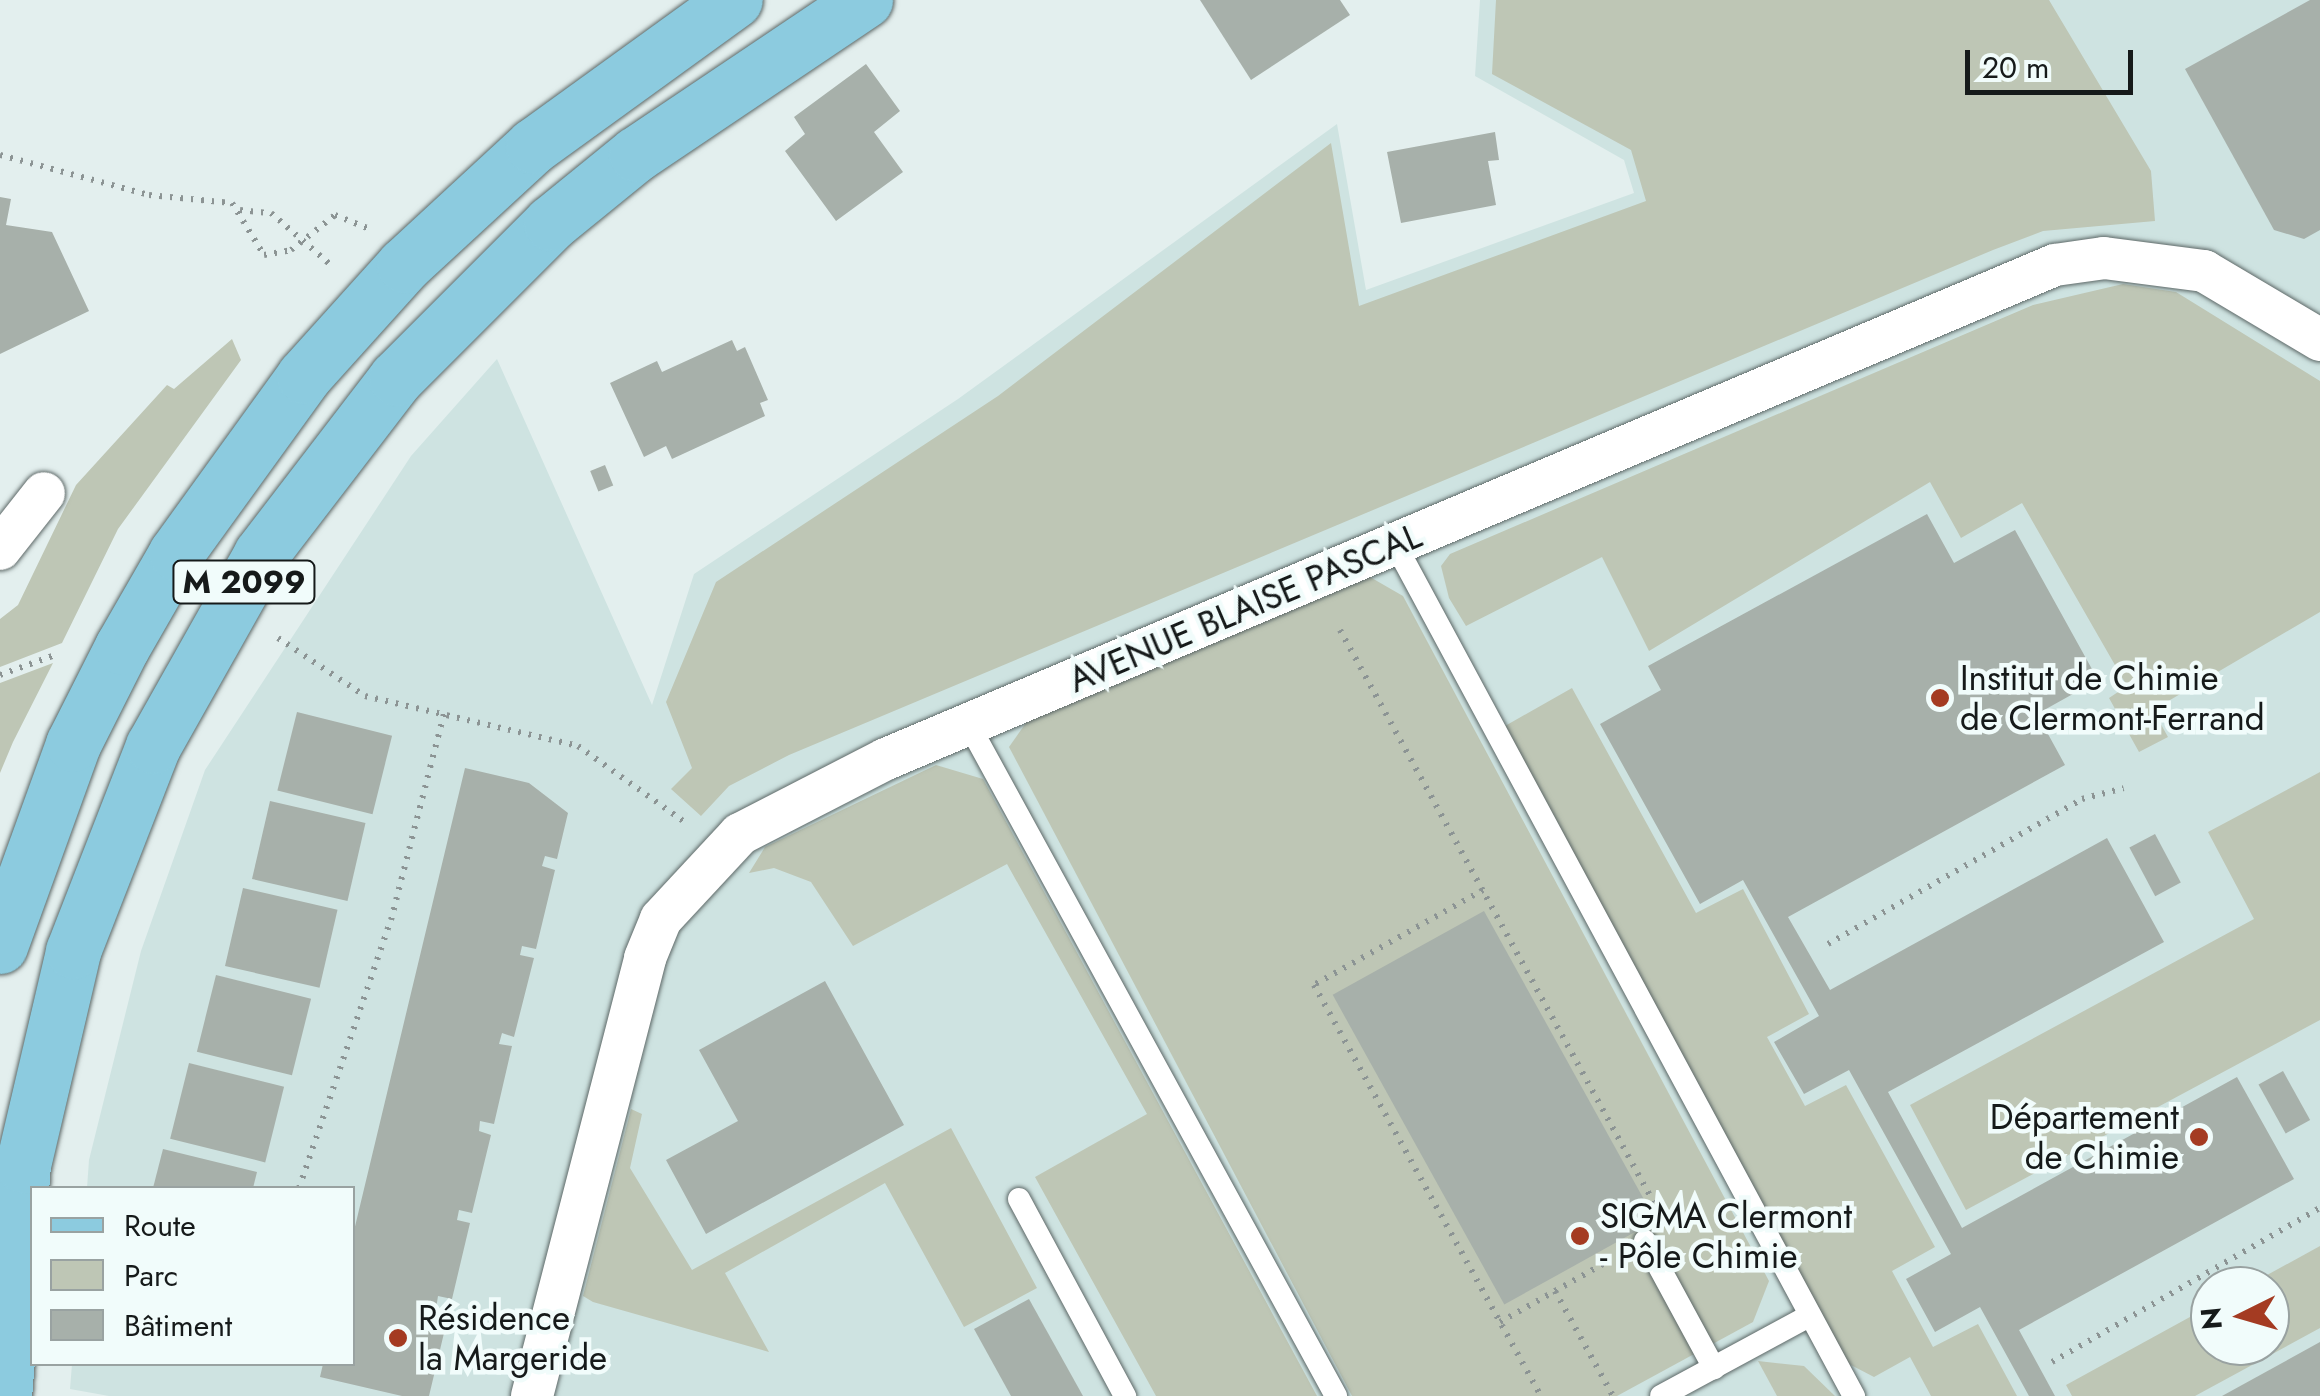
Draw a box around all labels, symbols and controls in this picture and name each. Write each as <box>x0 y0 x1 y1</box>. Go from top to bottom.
scale bar <box>1970 30 2138 92</box>
text: 20 m <box>1982 46 2049 89</box>
street label: AVENUE BLAISE PASCAL <box>1062 515 1428 701</box>
road number: M 2099 <box>172 555 316 609</box>
place label: Institut de Chimie de Clermont-Ferrand <box>1960 657 2265 739</box>
marker: Institut de Chimie de Clermont-Ferrand <box>1929 687 1951 709</box>
place label: Département de Chimie <box>1990 1096 2179 1178</box>
marker: Département de Chimie <box>2188 1126 2210 1148</box>
legend <box>30 1186 355 1366</box>
place label: SIGMA Clermont - Pôle Chimie <box>1600 1195 1852 1277</box>
text: Route <box>124 1204 196 1247</box>
marker: SIGMA Clermont - Pôle Chimie <box>1569 1225 1591 1247</box>
text: Parc <box>124 1254 178 1297</box>
north arrow <box>2190 1266 2290 1366</box>
place label: Résidence la Margeride <box>418 1297 607 1379</box>
text: Bâtiment <box>124 1304 232 1347</box>
text: N <box>2190 1306 2233 1331</box>
marker: Résidence la Margeride <box>387 1327 409 1349</box>

